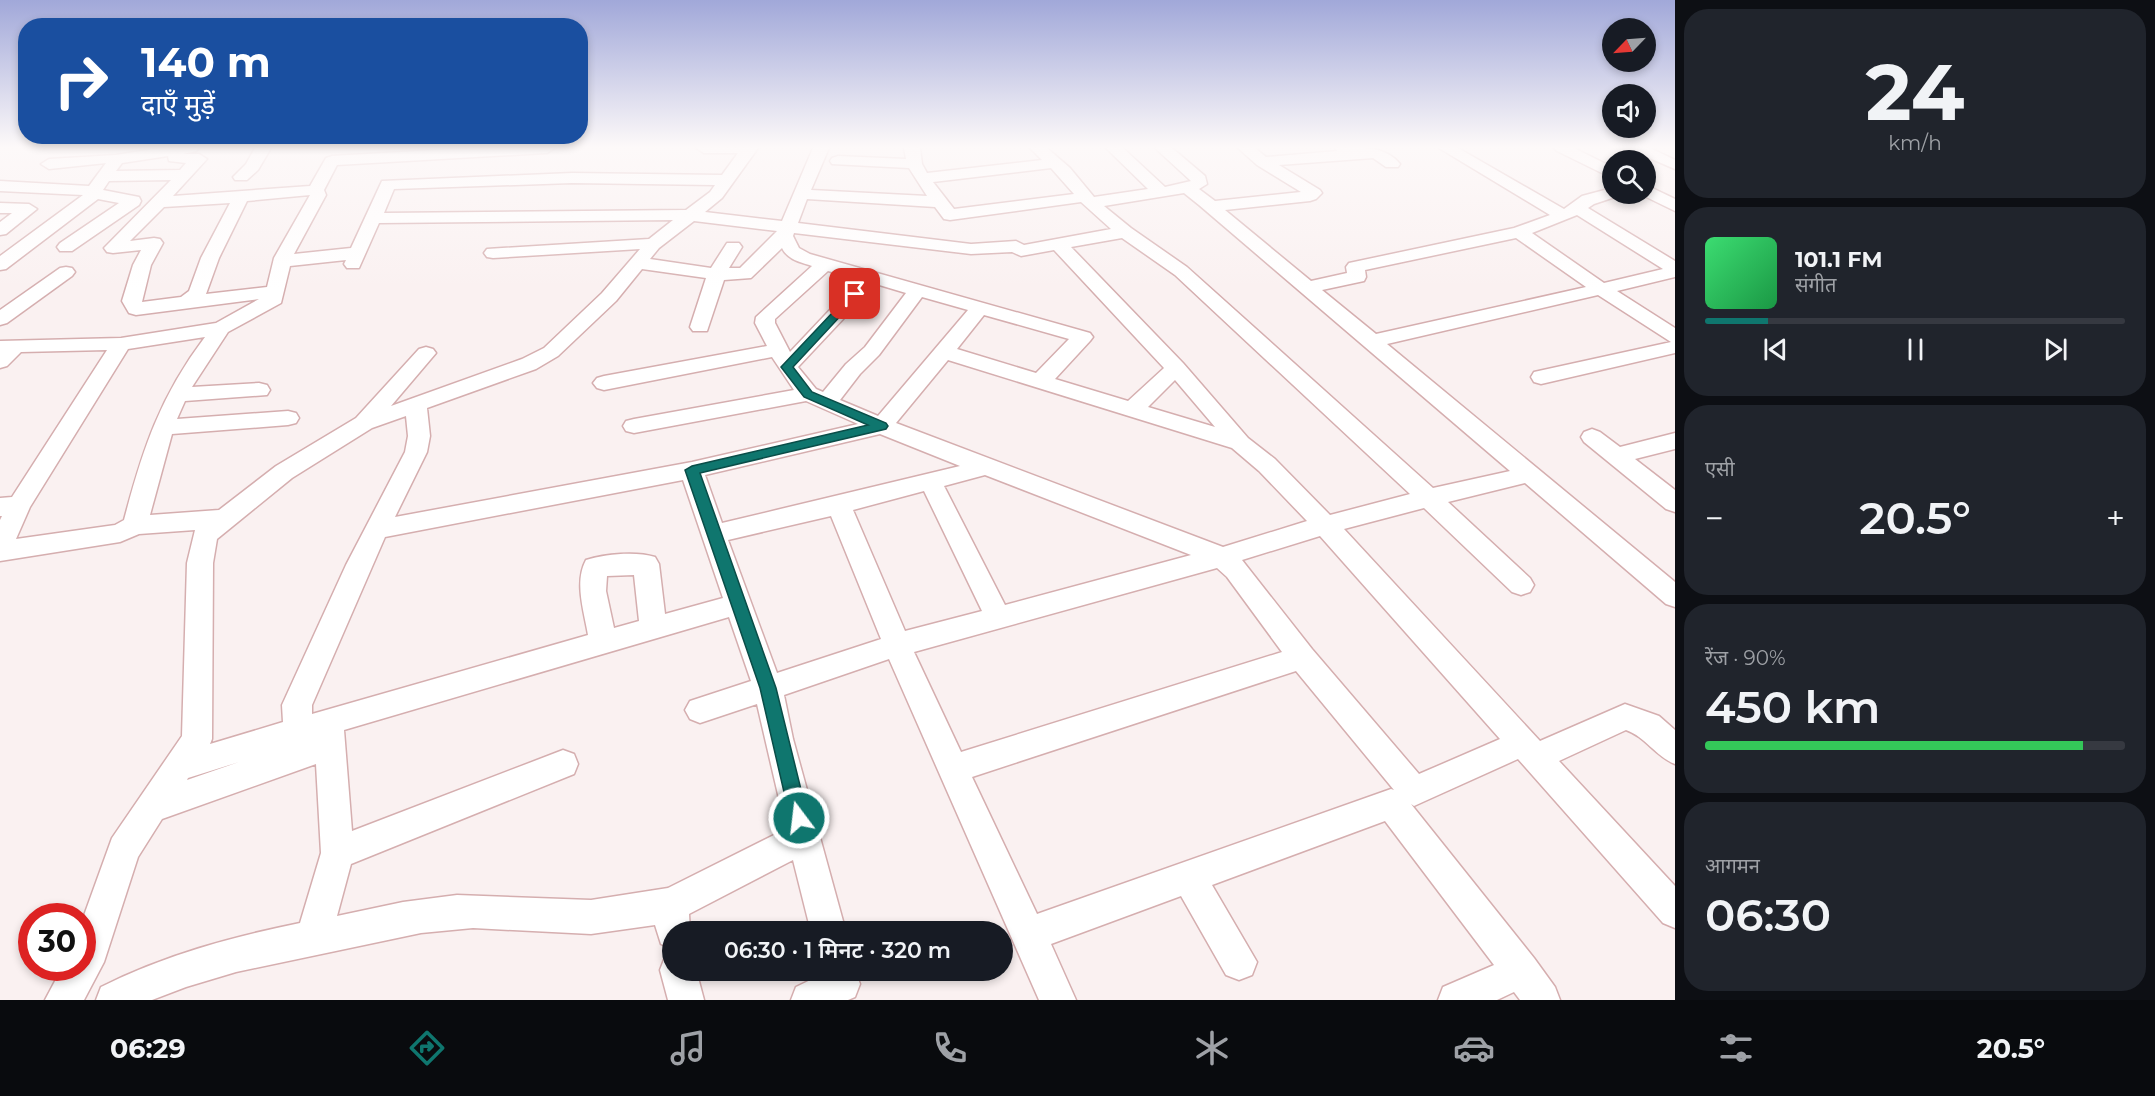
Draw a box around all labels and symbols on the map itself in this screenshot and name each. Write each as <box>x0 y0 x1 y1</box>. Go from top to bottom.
north arrow <box>1602 18 1656 72</box>
pin <box>829 268 880 319</box>
position arrow <box>767 786 831 850</box>
speed limit sign: 30 <box>18 903 96 981</box>

